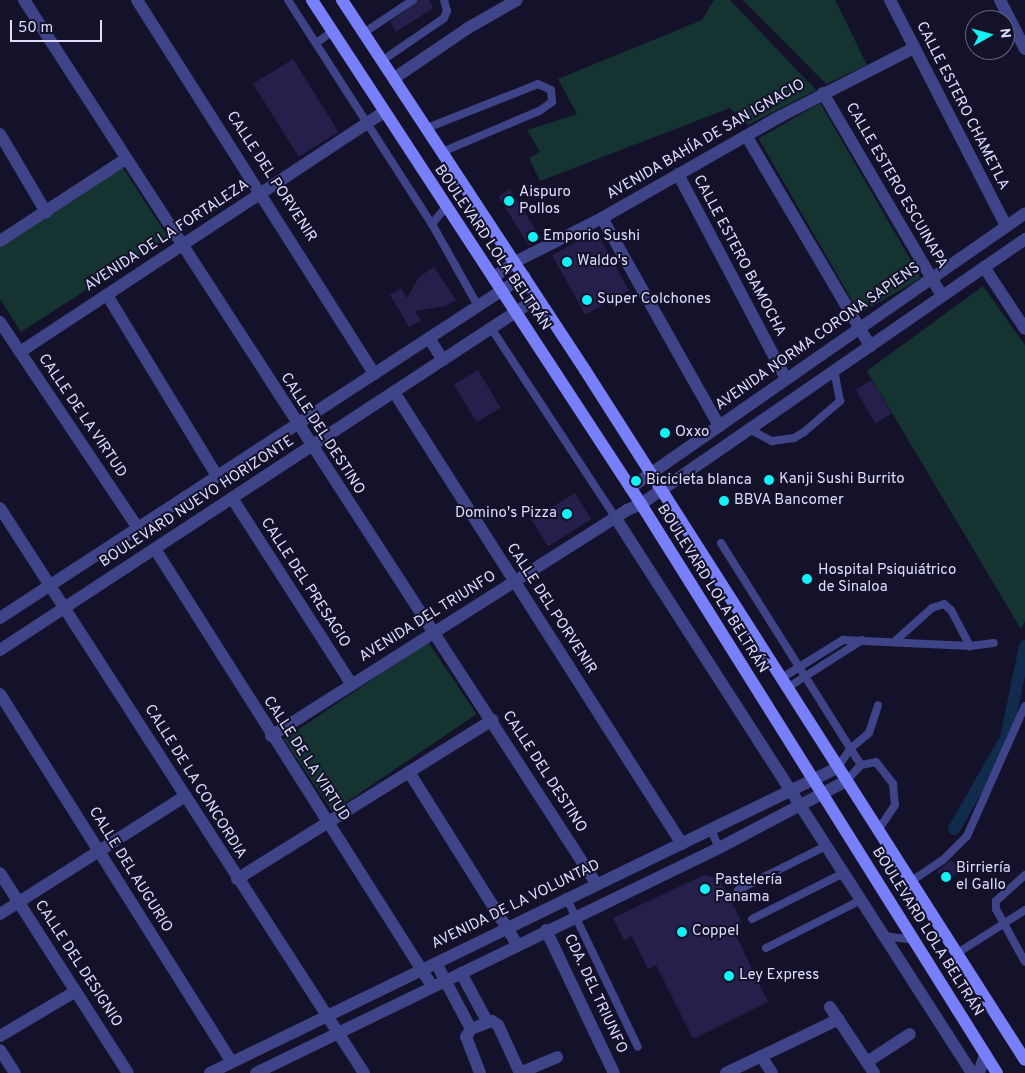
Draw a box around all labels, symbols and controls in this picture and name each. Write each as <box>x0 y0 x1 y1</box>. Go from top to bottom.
scale bar <box>12 10 105 42</box>
north arrow <box>965 10 1015 60</box>
text: 50 m <box>18 19 53 38</box>
street label: CALLE ESTERO CHAMETLA <box>912 19 1012 193</box>
text: N <box>995 27 1013 39</box>
street label: AVENIDA BAHÍA DE SAN IGNACIO <box>603 75 809 205</box>
street label: CALLE ESTERO ESCUINAPA <box>841 100 951 272</box>
street label: CALLE DEL PORVENIR <box>222 108 320 246</box>
street label: BOULEVARD LOLA BELTRÁN <box>430 161 554 335</box>
street label: CALLE ESTERO BAMOCHA <box>689 172 789 340</box>
street label: AVENIDA DE LA FORTALEZA <box>81 176 253 296</box>
place label: Aispuro Pollos <box>519 183 571 218</box>
marker: Aispuro Pollos <box>503 195 515 207</box>
place label: Emporio Sushi <box>543 228 640 246</box>
marker: Emporio Sushi <box>527 231 539 243</box>
place label: Waldo's <box>577 253 628 271</box>
marker: Waldo's <box>561 256 573 268</box>
street label: AVENIDA NORMA CORONA SAPIENS <box>711 259 925 415</box>
place label: Super Colchones <box>597 291 711 309</box>
marker: Super Colchones <box>581 294 593 306</box>
street label: CALLE DE LA VIRTUD <box>34 350 130 482</box>
street label: CALLE DEL DESTINO <box>276 370 368 498</box>
place label: Oxxo <box>675 424 709 442</box>
marker: Oxxo <box>659 427 671 439</box>
street label: BOULEVARD NUEVO HORIZONTE <box>97 432 297 572</box>
place label: Kanji Sushi Burrito <box>779 471 905 489</box>
place label: Bicicleta blanca <box>646 472 752 490</box>
marker: Kanji Sushi Burrito <box>763 474 775 486</box>
marker: Bicicleta blanca <box>630 475 642 487</box>
place label: BBVA Bancomer <box>734 492 844 510</box>
marker: BBVA Bancomer <box>718 495 730 507</box>
street label: BOULEVARD LOLA BELTRÁN <box>652 501 772 677</box>
place label: Domino's Pizza <box>455 505 557 523</box>
marker: Domino's Pizza <box>561 508 573 520</box>
street label: CALLE DEL PRESAGIO <box>256 515 354 651</box>
street label: CALLE DEL PORVENIR <box>502 540 600 678</box>
place label: Hospital Psiquiátrico de Sinaloa <box>818 561 956 596</box>
street label: AVENIDA DEL TRIUNFO <box>356 567 500 667</box>
marker: Hospital Psiquiátrico de Sinaloa <box>800 572 814 586</box>
street label: CALLE DE LA VIRTUD <box>259 693 353 825</box>
street label: CALLE DE LA CONCORDIA <box>140 701 250 863</box>
street label: CALLE DEL DESTINO <box>498 708 590 836</box>
street label: CALLE DEL AUGURIO <box>84 804 176 936</box>
street label: BOULEVARD LOLA BELTRÁN <box>867 844 987 1020</box>
street label: AVENIDA DE LA VOLUNTAD <box>428 856 604 954</box>
place label: Birriería el Gallo <box>956 859 1011 894</box>
place label: Pastelería Panama <box>715 871 782 906</box>
marker: Birriería el Gallo <box>940 871 952 883</box>
marker: Pastelería Panama <box>699 883 711 895</box>
street label: CALLE DEL DESIGNIO <box>30 897 126 1031</box>
place label: Coppel <box>692 923 739 941</box>
marker: Coppel <box>676 926 688 938</box>
street label: CDA. DEL TRIUNFO <box>559 931 631 1057</box>
place label: Ley Express <box>739 967 819 985</box>
marker: Ley Express <box>723 970 735 982</box>

